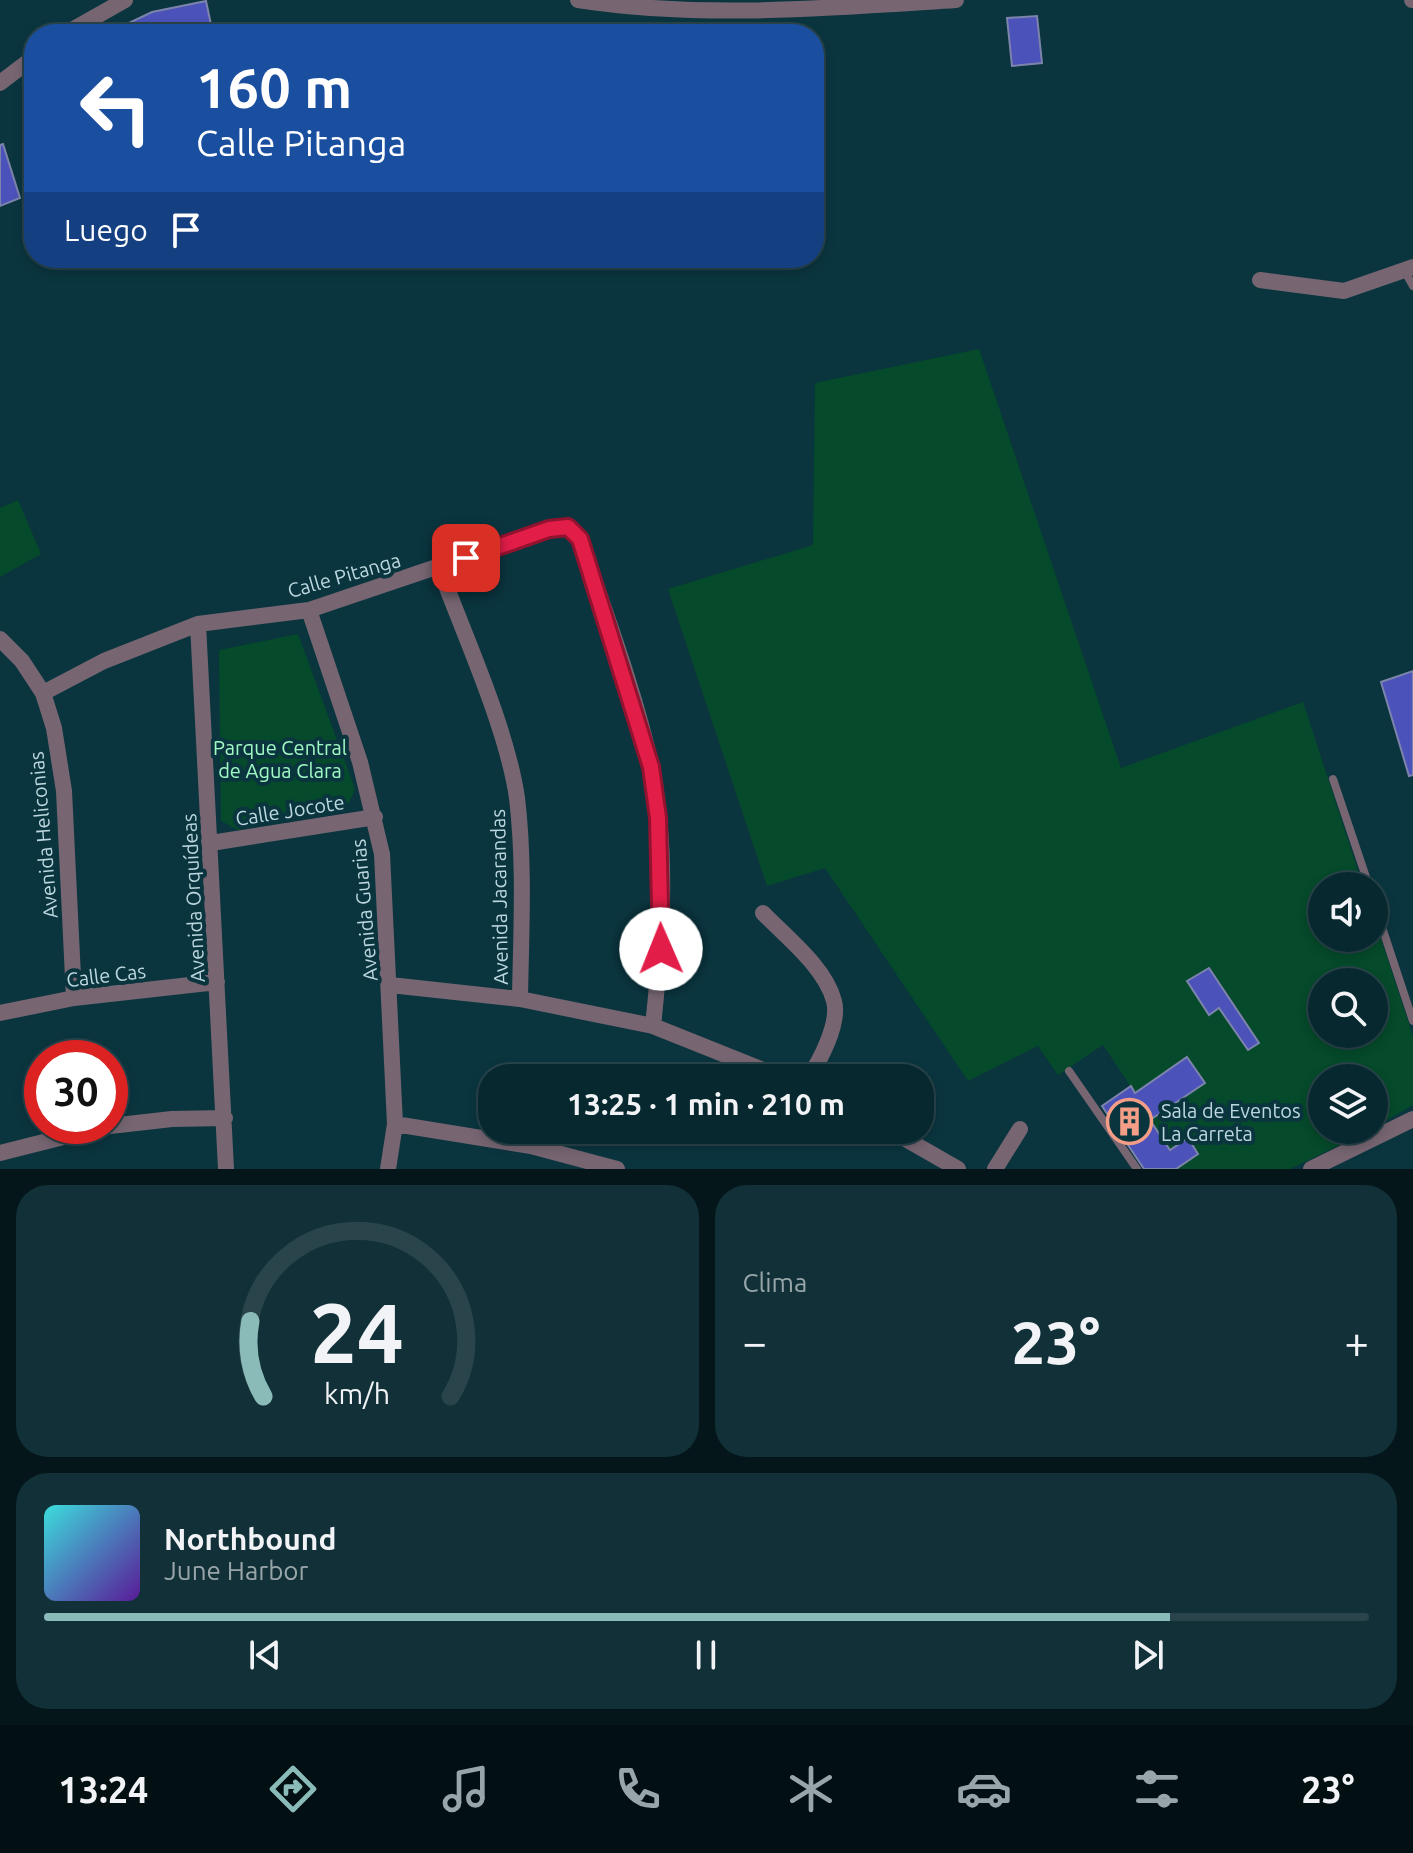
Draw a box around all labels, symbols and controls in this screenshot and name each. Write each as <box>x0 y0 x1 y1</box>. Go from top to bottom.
icon: left <box>64 56 168 160</box>
text: 160 m <box>196 56 352 119</box>
text: Calle Pitanga <box>196 122 406 163</box>
icon: arrive <box>164 208 208 252</box>
text: Luego <box>64 213 148 247</box>
pin <box>432 524 500 592</box>
icon: arrive <box>444 536 488 580</box>
street label: Calle Pitanga <box>285 548 403 602</box>
park label: Parque Central de Agua Clara <box>213 736 347 782</box>
street label: Avenida Heliconias <box>24 751 62 919</box>
street label: Calle Jocote <box>234 790 346 830</box>
street label: Avenida Jacarandas <box>486 809 512 985</box>
street label: Avenida Orquídeas <box>177 813 209 983</box>
street label: Avenida Guarias <box>346 838 382 982</box>
map controls <box>1308 872 1388 1144</box>
button: sound <box>1308 872 1388 952</box>
position arrow <box>619 907 703 991</box>
street label: Calle Cas <box>65 959 147 991</box>
button: search <box>1308 968 1388 1048</box>
speed limit sign: 30 <box>24 1040 128 1144</box>
button: layers <box>1308 1064 1388 1144</box>
text: 13:25 · 1 min · 210 m <box>567 1087 845 1121</box>
building icon: Sala de Eventos La Carreta <box>1106 1097 1154 1145</box>
place label: Sala de Eventos La Carreta <box>1161 1099 1301 1145</box>
text: Clima <box>743 1268 807 1297</box>
text: 24 <box>310 1285 404 1379</box>
text: 23° <box>1011 1308 1100 1375</box>
text: − <box>743 1317 767 1366</box>
text: + <box>1344 1317 1369 1366</box>
text: km/h <box>324 1377 390 1409</box>
text: Northbound <box>164 1522 336 1556</box>
text: June Harbor <box>164 1556 308 1585</box>
icon: previous <box>243 1633 287 1677</box>
icon: pause <box>684 1633 728 1677</box>
icon: next <box>1126 1633 1170 1677</box>
icon: directions <box>265 1761 321 1817</box>
icon: music <box>438 1761 494 1817</box>
icon: phone <box>610 1761 666 1817</box>
icon: climate <box>783 1761 839 1817</box>
icon: car <box>956 1761 1012 1817</box>
icon: filters <box>1129 1761 1185 1817</box>
text: 13:24 <box>58 1769 148 1810</box>
text: 23° <box>1301 1769 1355 1810</box>

